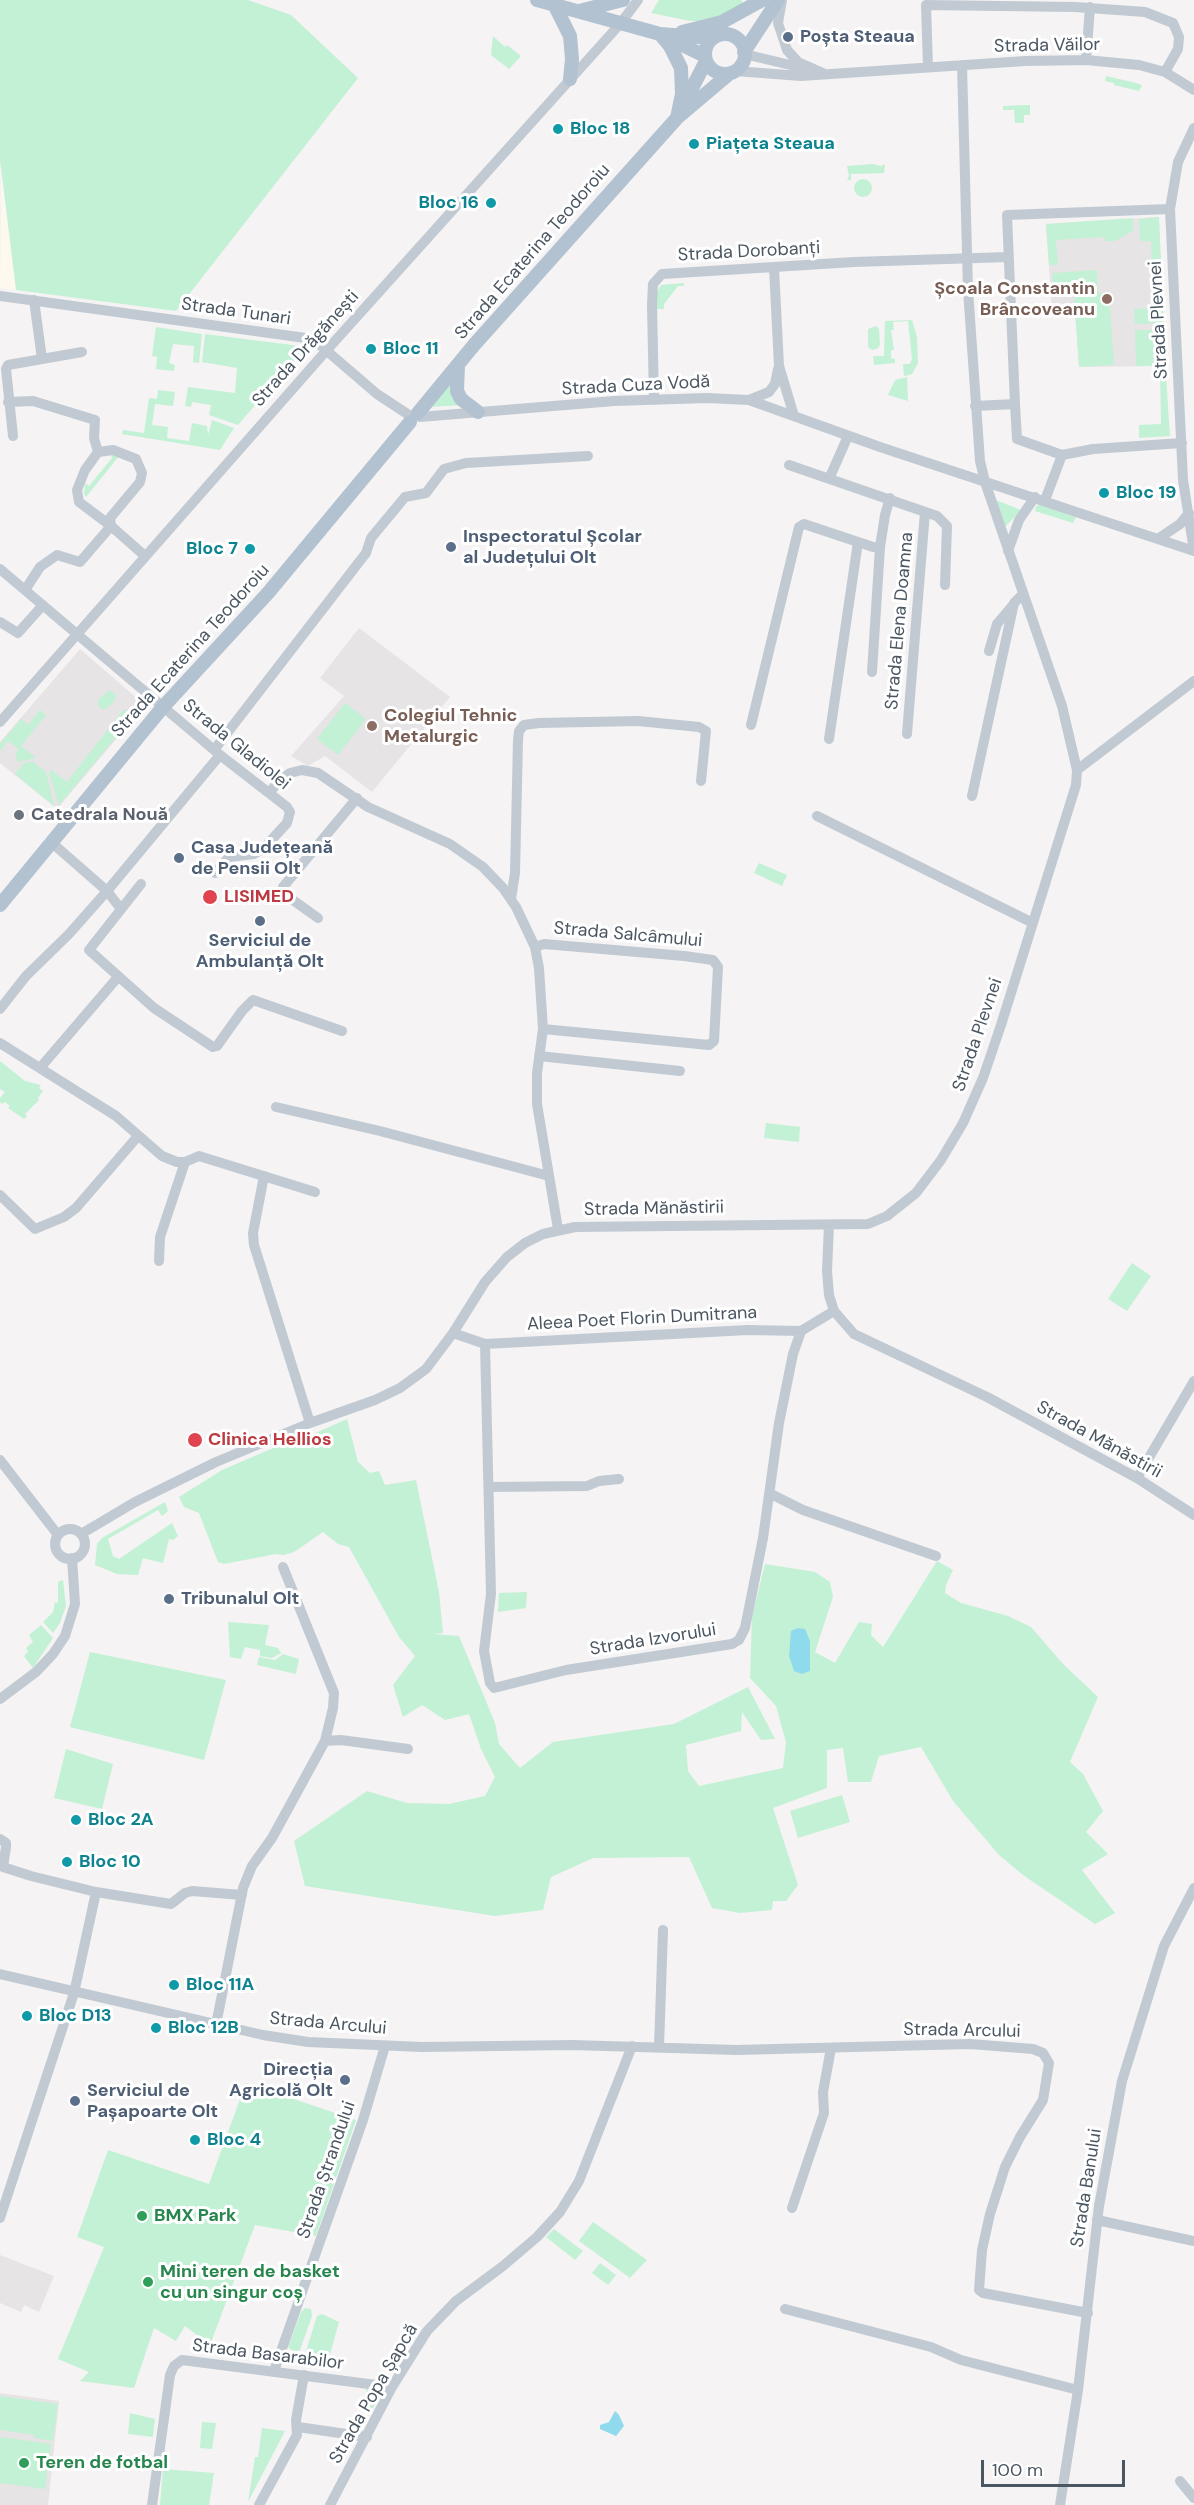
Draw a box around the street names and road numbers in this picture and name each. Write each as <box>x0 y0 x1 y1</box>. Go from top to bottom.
street label: Strada Văilor <box>994 34 1100 58</box>
street label: Strada Ecaterina Teodoroiu <box>451 160 615 344</box>
street label: Strada Dorobanți <box>677 237 821 267</box>
street label: Strada Plevnei <box>1145 260 1173 380</box>
street label: Strada Drăgănești <box>248 286 364 412</box>
street label: Strada Tunari <box>180 294 292 330</box>
street label: Strada Cuza Vodă <box>561 371 711 401</box>
street label: Strada Elena Doamna <box>881 531 919 711</box>
street label: Strada Ecaterina Teodoroiu <box>107 560 275 742</box>
street label: Strada Gladiolei <box>178 695 294 795</box>
street label: Strada Salcâmului <box>553 918 703 952</box>
street label: Strada Plevnei <box>948 975 1008 1095</box>
street label: Strada Mănăstirii <box>584 1197 724 1221</box>
street label: Aleea Poet Florin Dumitrana <box>526 1302 758 1336</box>
street label: Strada Mănăstirii <box>1032 1397 1166 1483</box>
street label: Strada Izvorului <box>588 1619 718 1661</box>
street label: Strada Arcului <box>269 2008 387 2040</box>
street label: Strada Arcului <box>903 2019 1021 2043</box>
street label: Strada Ștrandului <box>293 2098 361 2242</box>
street label: Strada Banului <box>1067 2127 1107 2249</box>
street label: Strada Popa Șapcă <box>325 2320 423 2468</box>
street label: Strada Basarabilor <box>191 2335 345 2375</box>

